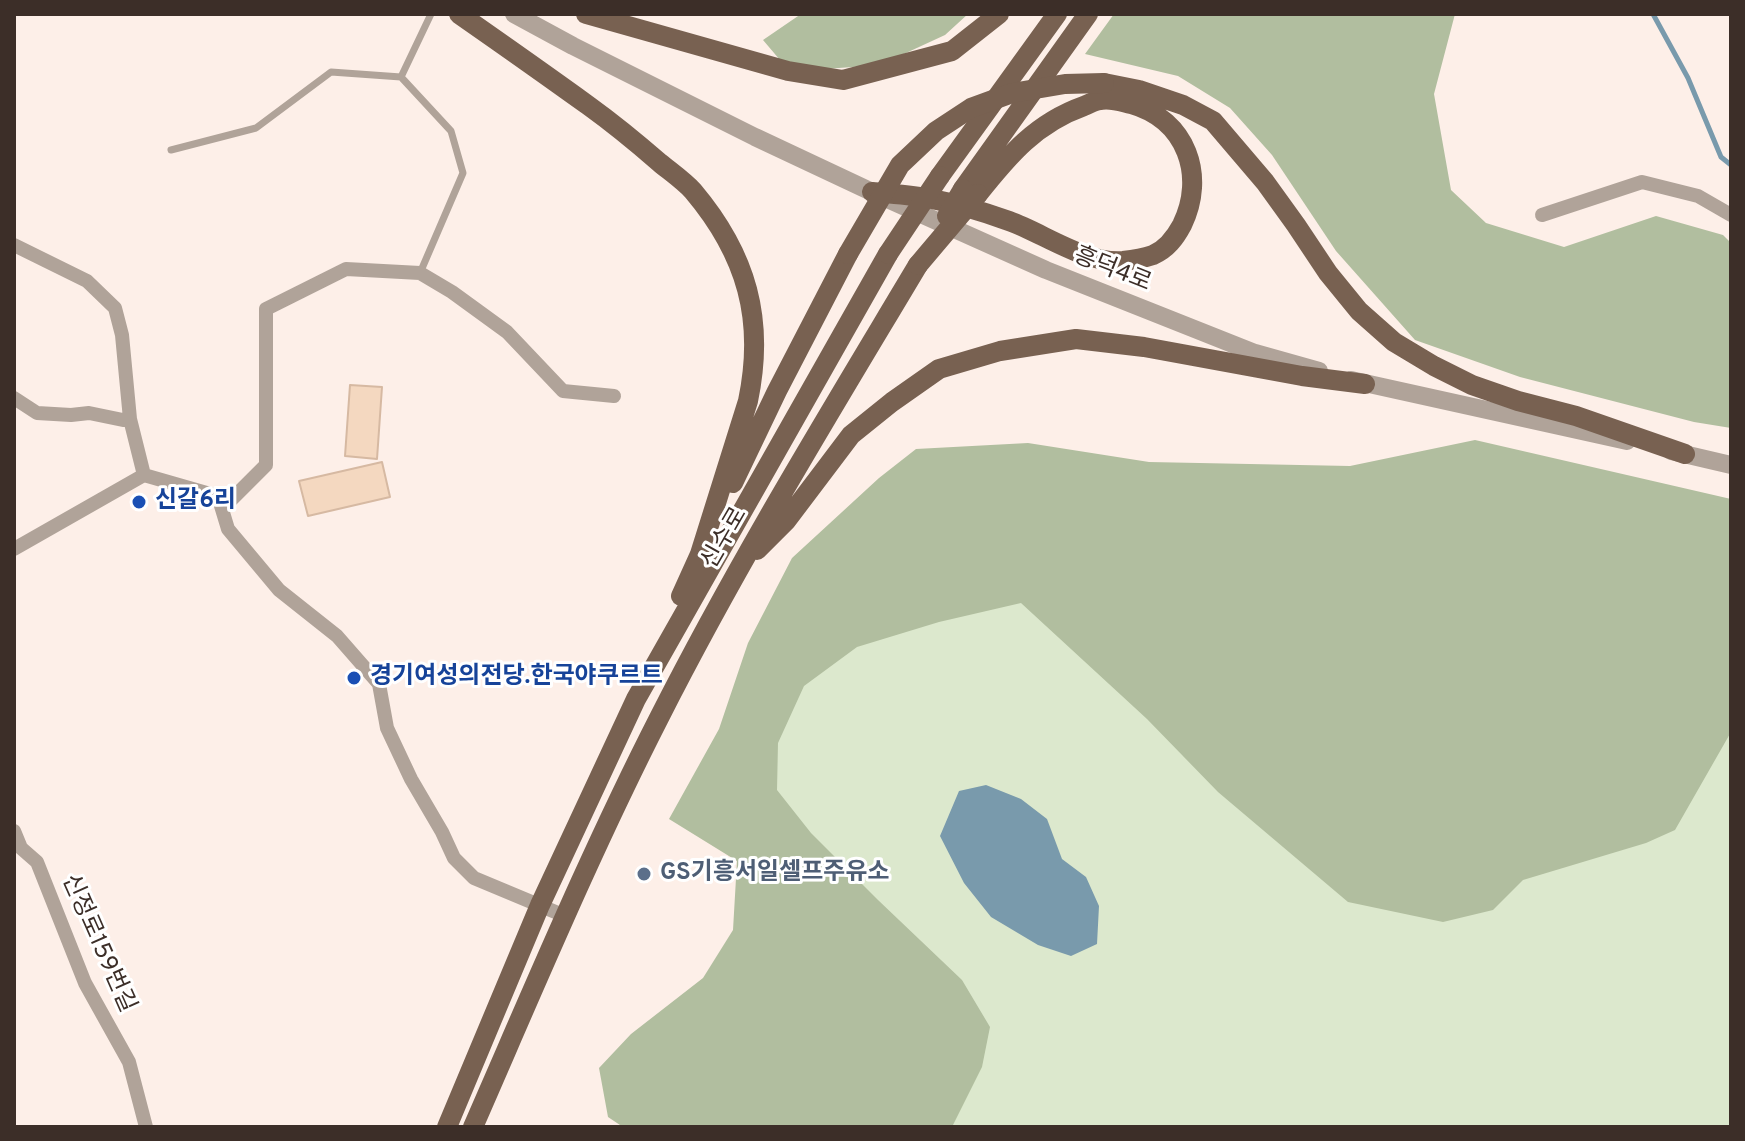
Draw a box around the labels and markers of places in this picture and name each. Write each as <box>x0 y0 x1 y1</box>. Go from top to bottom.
place label: 신갈6리 <box>155 488 236 516</box>
marker: 신갈6리 <box>130 493 148 511</box>
place label: 경기여성의전당.한국야쿠르트 <box>370 664 663 692</box>
marker: 경기여성의전당.한국야쿠르트 <box>345 669 363 687</box>
place label: GS기흥서일셀프주유소 <box>660 860 890 888</box>
marker: GS기흥서일셀프주유소 <box>635 865 653 883</box>

